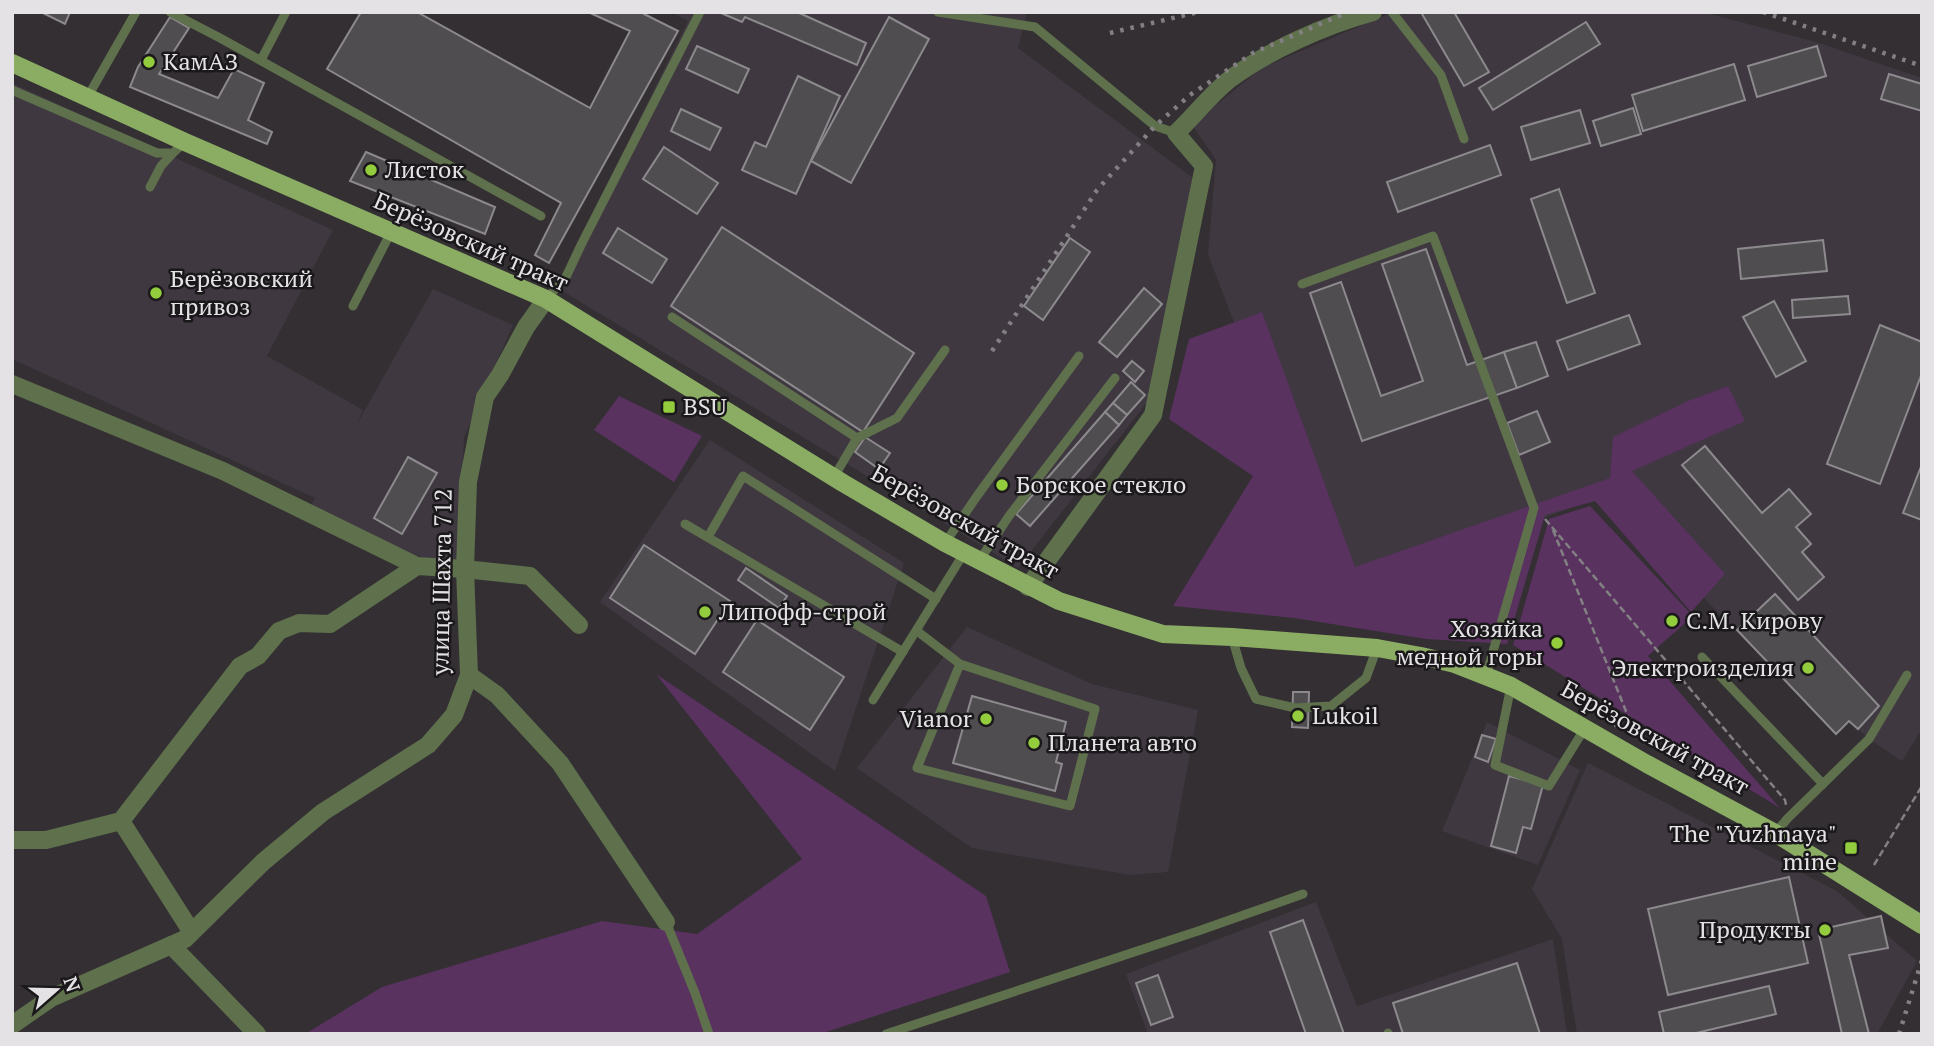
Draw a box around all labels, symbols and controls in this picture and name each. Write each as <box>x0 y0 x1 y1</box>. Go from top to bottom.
place label: КамАЗ <box>163 45 238 77</box>
marker: КамАЗ <box>141 54 157 70</box>
place label: Листок <box>384 153 464 185</box>
marker: Листок <box>363 162 379 178</box>
street label: Берёзовский тракт <box>369 184 574 299</box>
place label: Берёзовский привоз <box>170 262 313 322</box>
marker: Берёзовский привоз <box>148 285 164 301</box>
place label: BSU <box>683 390 727 422</box>
marker: BSU <box>661 399 677 415</box>
street label: Берёзовский тракт <box>866 456 1065 586</box>
place label: Борское стекло <box>1016 468 1186 500</box>
marker: Борское стекло <box>994 477 1010 493</box>
street label: улица Шахта 712 <box>423 488 459 677</box>
place label: Липофф-строй <box>718 595 887 627</box>
marker: Липофф-строй <box>697 604 713 620</box>
place label: С.М. Кирову <box>1686 604 1823 636</box>
place label: Хозяйка медной горы <box>1396 612 1543 672</box>
marker: С.М. Кирову <box>1664 613 1680 629</box>
marker: Хозяйка медной горы <box>1549 635 1565 651</box>
place label: Электроизделия <box>1611 651 1794 683</box>
marker: Электроизделия <box>1800 660 1816 676</box>
street label: Берёзовский тракт <box>1556 672 1755 802</box>
place label: Lukoil <box>1312 699 1379 731</box>
place label: Vianor <box>899 702 973 734</box>
marker: Lukoil <box>1290 708 1306 724</box>
marker: Vianor <box>978 711 994 727</box>
place label: Планета авто <box>1048 726 1197 758</box>
marker: Планета авто <box>1026 735 1042 751</box>
place label: The "Yuzhnaya" mine <box>1669 817 1837 877</box>
marker: The "Yuzhnaya" mine <box>1843 840 1859 856</box>
place label: Продукты <box>1699 913 1811 945</box>
marker: Продукты <box>1817 922 1833 938</box>
north arrow <box>21 955 91 1025</box>
text: N <box>58 973 87 996</box>

